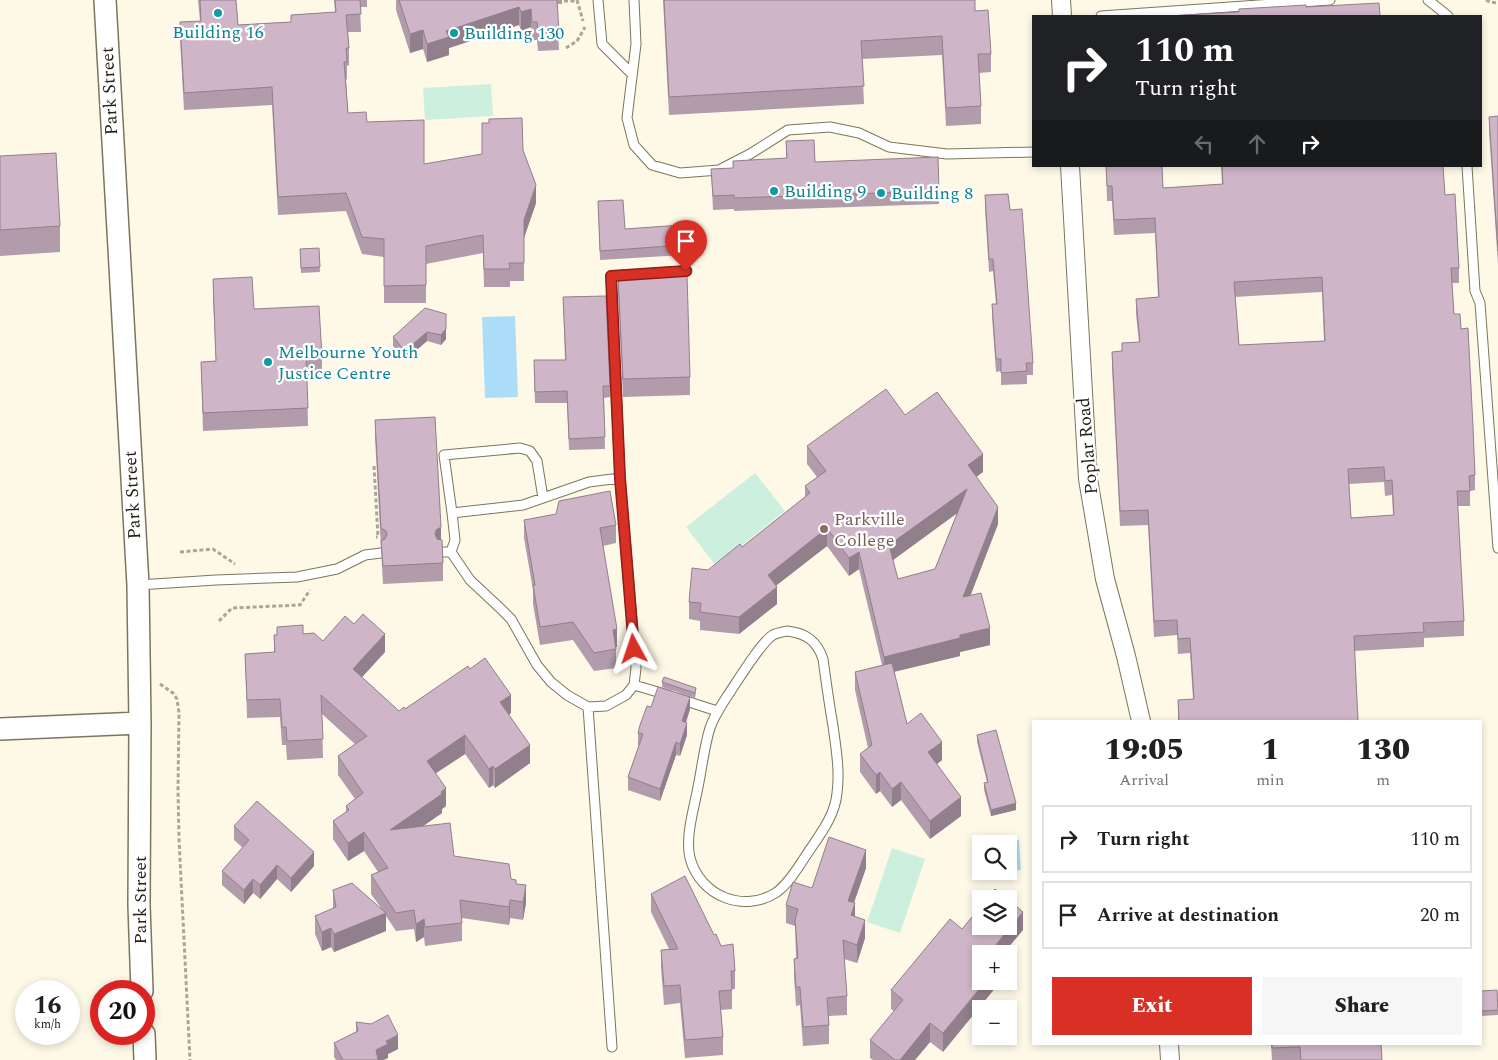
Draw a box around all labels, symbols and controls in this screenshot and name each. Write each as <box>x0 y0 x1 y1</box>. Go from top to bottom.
marker: Building 16 <box>212 7 224 19</box>
place label: Building 16 <box>172 19 264 46</box>
place label: Building 130 <box>464 20 564 47</box>
text: 110 m <box>1135 24 1234 77</box>
marker: Building 130 <box>448 27 460 39</box>
icon: right <box>1052 35 1117 100</box>
street label: Park Street <box>94 46 125 136</box>
text: Turn right <box>1135 72 1237 105</box>
icon: left <box>1190 130 1218 158</box>
icon: ahead <box>1243 130 1271 158</box>
icon: right <box>1296 130 1324 158</box>
place label: Building 9 <box>784 178 866 205</box>
place label: Building 8 <box>891 180 973 207</box>
marker: Building 9 <box>768 185 780 197</box>
marker: Building 8 <box>875 187 887 199</box>
pin <box>665 220 707 271</box>
icon: arrive <box>672 227 700 255</box>
place label: Melbourne Youth Justice Centre <box>278 339 418 387</box>
marker: Melbourne Youth Justice Centre <box>262 356 274 368</box>
street label: Poplar Road <box>1070 396 1105 496</box>
street label: Park Street <box>117 450 148 540</box>
place label: Parkville College <box>834 506 905 554</box>
marker: Parkville College <box>818 523 830 535</box>
position arrow <box>607 622 659 674</box>
text: 19:05 <box>1104 727 1184 773</box>
text: 1 <box>1261 727 1279 773</box>
text: 130 <box>1356 727 1410 773</box>
text: Arrival <box>1119 768 1169 792</box>
text: min <box>1256 768 1284 792</box>
text: m <box>1376 768 1390 792</box>
icon: right <box>1054 825 1082 853</box>
text: Turn right <box>1097 825 1190 854</box>
text: 110 m <box>1410 825 1460 854</box>
map controls <box>972 835 1017 1045</box>
button: search <box>972 835 1017 880</box>
street label: Park Street <box>127 856 154 944</box>
button: layers <box>972 890 1017 935</box>
icon: arrive <box>1054 901 1082 929</box>
text: Arrive at destination <box>1097 901 1279 930</box>
text: 20 m <box>1420 901 1460 930</box>
button: + <box>972 945 1017 990</box>
button: Exit <box>1052 977 1252 1035</box>
button: Share <box>1262 977 1462 1035</box>
speed limit sign: 20 <box>90 980 155 1045</box>
text: 16 <box>33 987 62 1025</box>
button: − <box>972 1000 1017 1045</box>
text: km/h <box>34 1015 61 1034</box>

